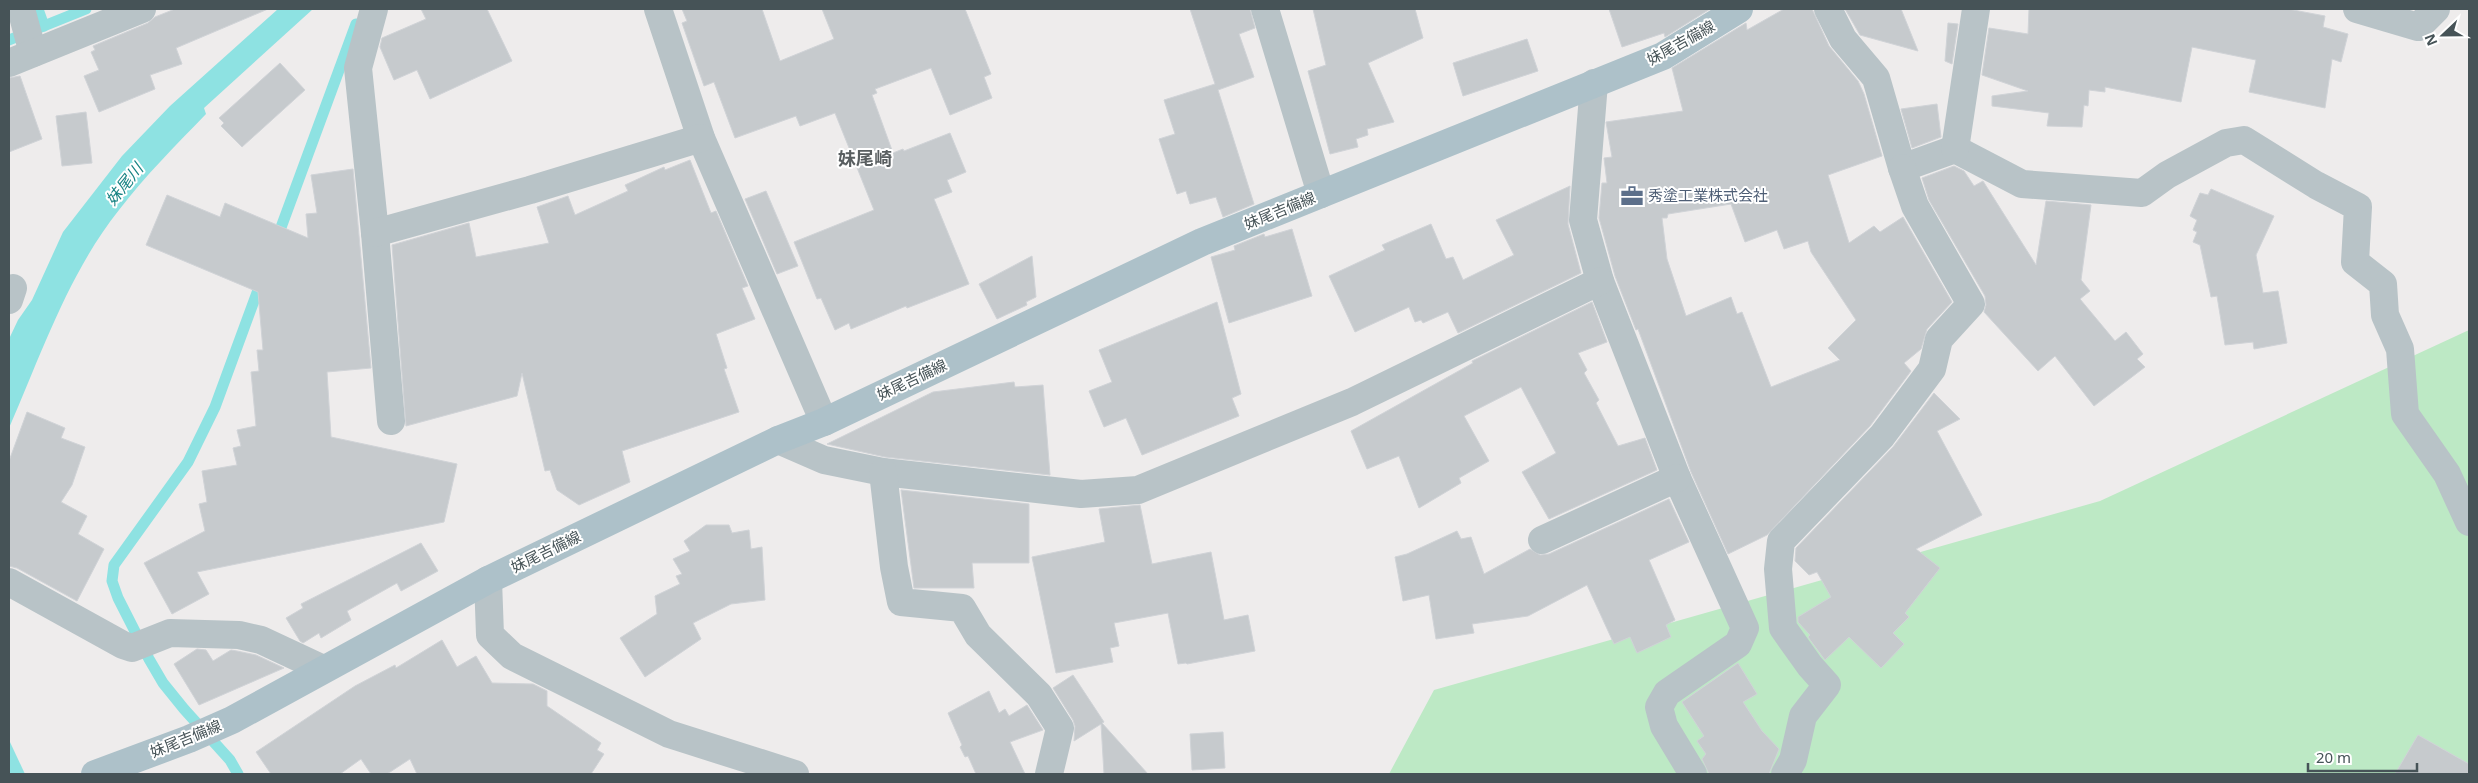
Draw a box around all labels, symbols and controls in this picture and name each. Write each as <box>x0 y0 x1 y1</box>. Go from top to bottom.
north arrow <box>2418 10 2468 60</box>
street label: 妹尾吉備線 <box>1643 15 1718 69</box>
text: N <box>2420 31 2441 49</box>
district label: 妹尾崎 <box>838 146 892 170</box>
water label: 妹尾川 <box>100 157 149 210</box>
office icon: 秀塗工業株式会社 <box>1619 183 1645 209</box>
place label: 秀塗工業株式会社 <box>1648 185 1768 205</box>
street label: 妹尾吉備線 <box>1241 187 1318 233</box>
street label: 妹尾吉備線 <box>873 354 950 404</box>
street label: 妹尾吉備線 <box>507 526 584 577</box>
street label: 妹尾吉備線 <box>147 715 224 761</box>
scale bar <box>2308 740 2417 772</box>
text: 20 m <box>2316 747 2351 767</box>

